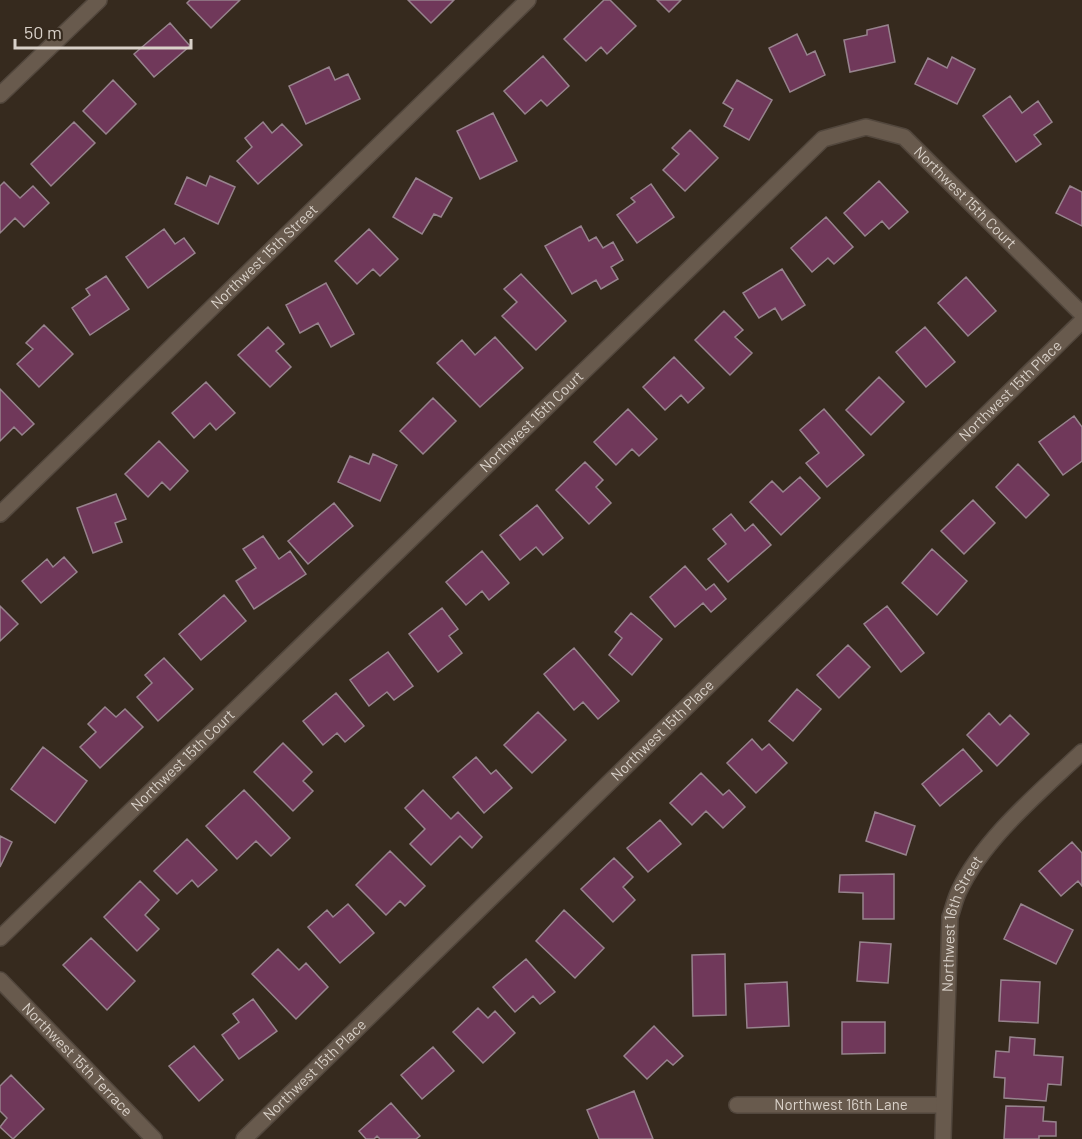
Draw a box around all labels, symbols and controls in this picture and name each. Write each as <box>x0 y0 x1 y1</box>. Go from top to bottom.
scale bar <box>15 12 190 50</box>
text: 50 m <box>24 21 62 43</box>
street label: Northwest 15th Court <box>911 142 1021 252</box>
street label: Northwest 15th Street <box>207 200 321 312</box>
street label: Northwest 15th Place <box>954 336 1065 444</box>
street label: Northwest 15th Court <box>475 367 587 475</box>
street label: Northwest 15th Place <box>607 675 717 784</box>
street label: Northwest 15th Court <box>127 705 238 814</box>
street label: Northwest 16th Street <box>938 852 986 992</box>
street label: Northwest 15th Terrace <box>19 999 137 1120</box>
street label: Northwest 15th Place <box>259 1015 369 1123</box>
street label: Northwest 16th Lane <box>774 1095 908 1113</box>

